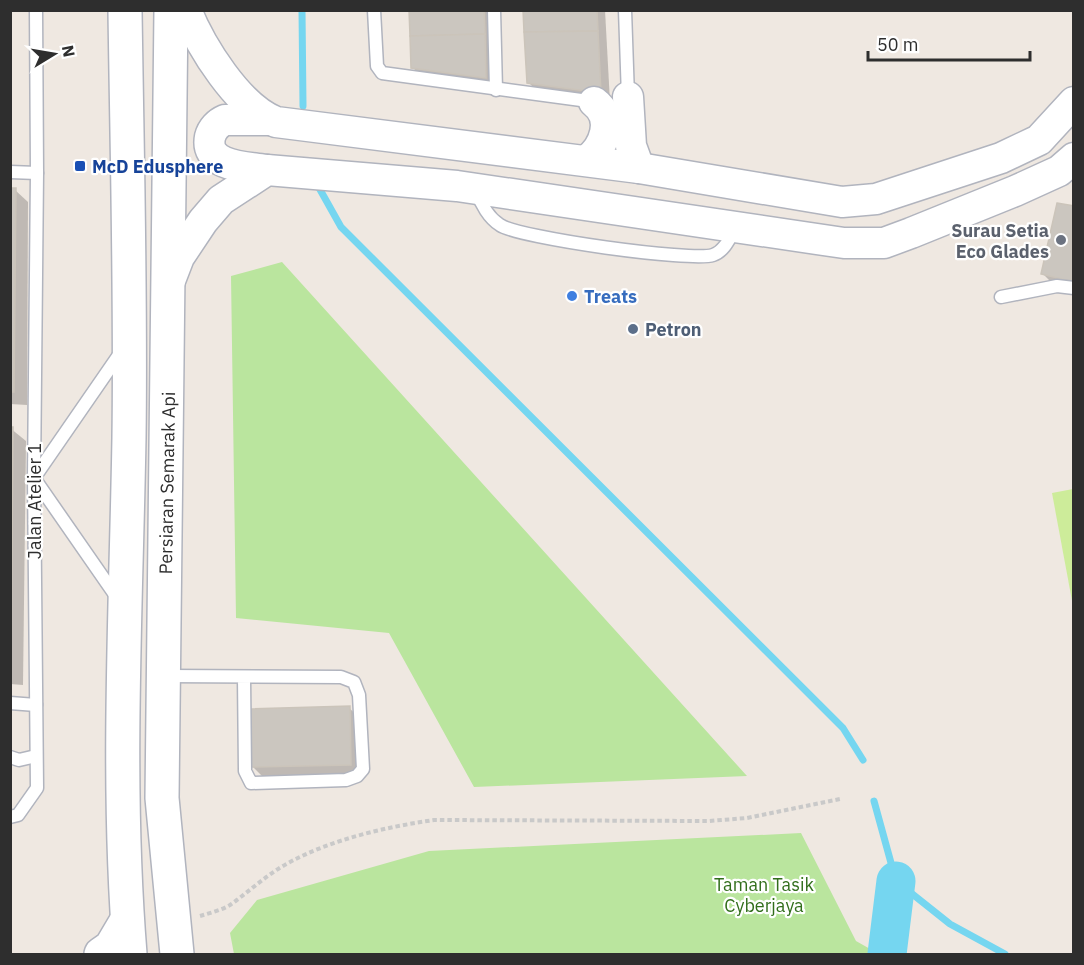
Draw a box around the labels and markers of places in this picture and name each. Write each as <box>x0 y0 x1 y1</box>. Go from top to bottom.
place label: McD Edusphere <box>92 155 223 178</box>
marker: McD Edusphere <box>73 159 87 173</box>
place label: Surau Setia Eco Glades <box>951 219 1049 263</box>
marker: Surau Setia Eco Glades <box>1054 233 1068 247</box>
place label: Treats <box>584 285 637 308</box>
marker: Treats <box>565 289 579 303</box>
place label: Petron <box>645 318 702 341</box>
marker: Petron <box>626 322 640 336</box>

